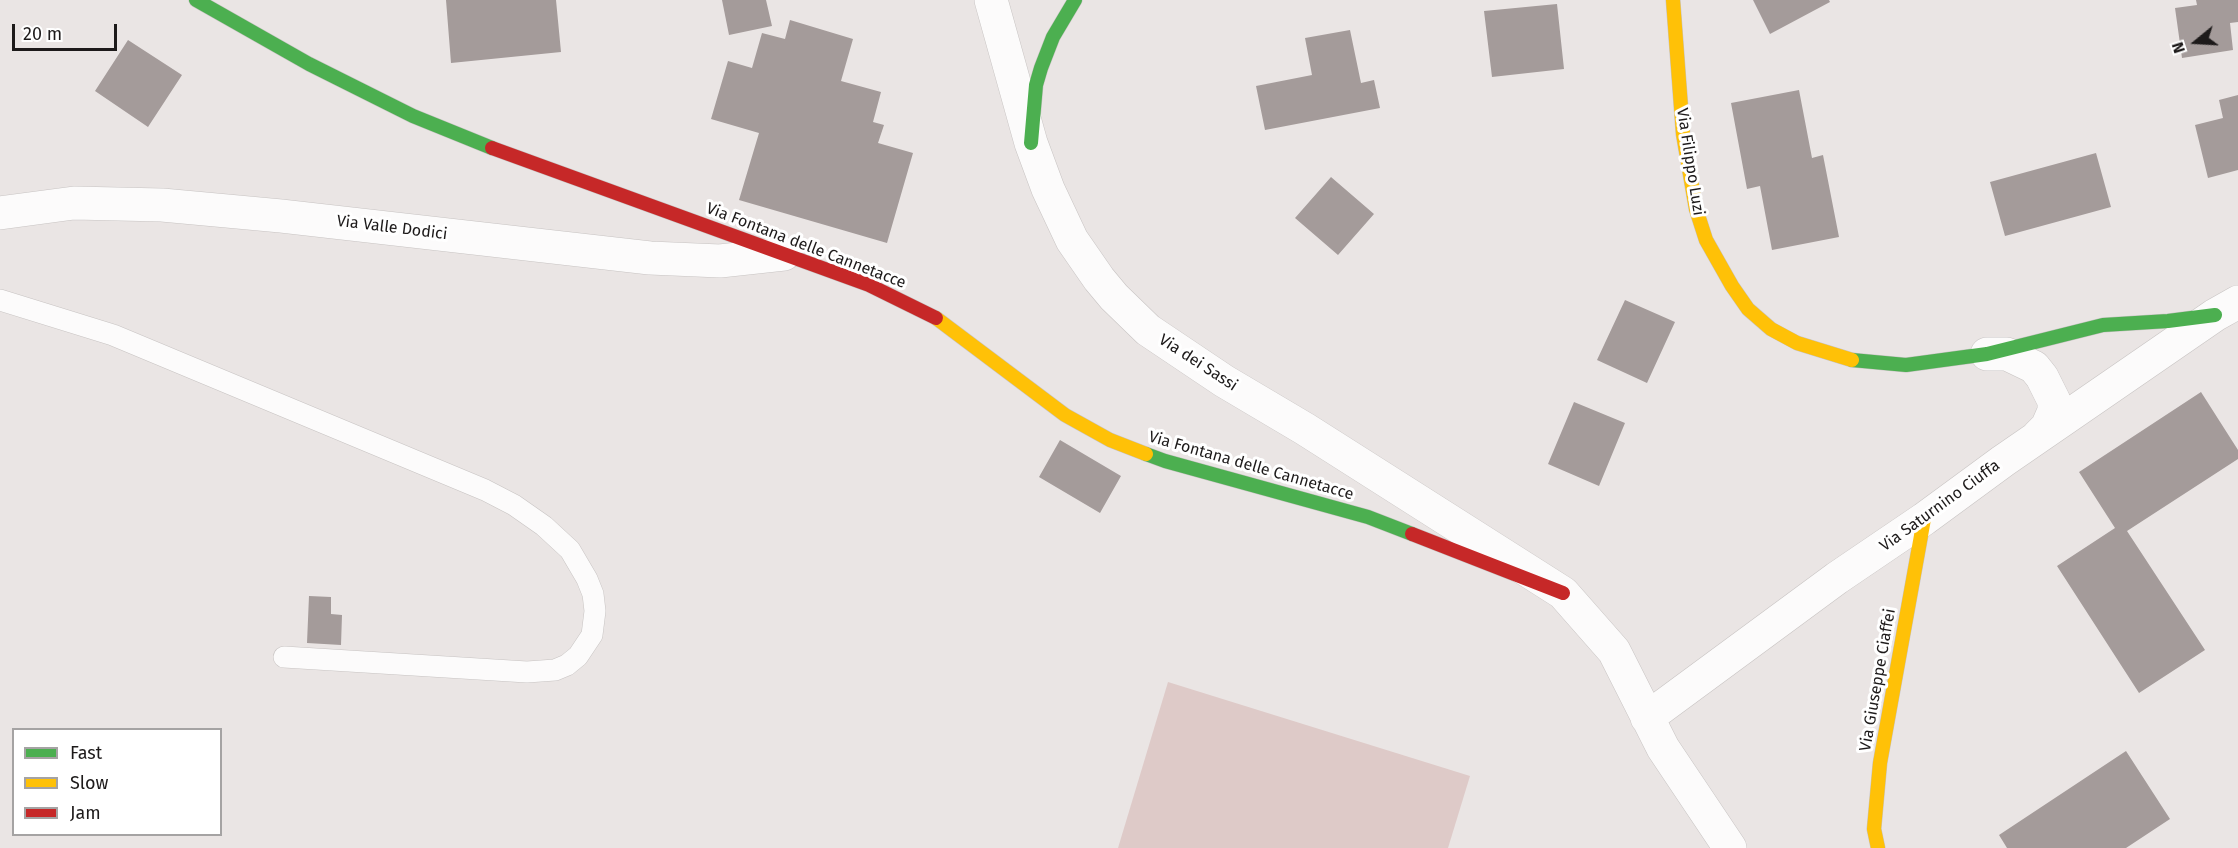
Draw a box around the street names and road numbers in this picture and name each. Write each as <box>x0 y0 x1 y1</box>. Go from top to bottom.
street label: Via Filippo Luzi <box>1672 107 1708 217</box>
street label: Via Fontana delle Cannetacce <box>703 199 909 293</box>
street label: Via Valle Dodici <box>336 212 448 244</box>
street label: Via dei Sassi <box>1155 330 1241 396</box>
street label: Via Fontana delle Cannetacce <box>1146 428 1356 504</box>
street label: Via Saturnino Ciuffa <box>1876 456 2004 556</box>
street label: Via Giuseppe Ciaffei <box>1856 607 1900 753</box>

